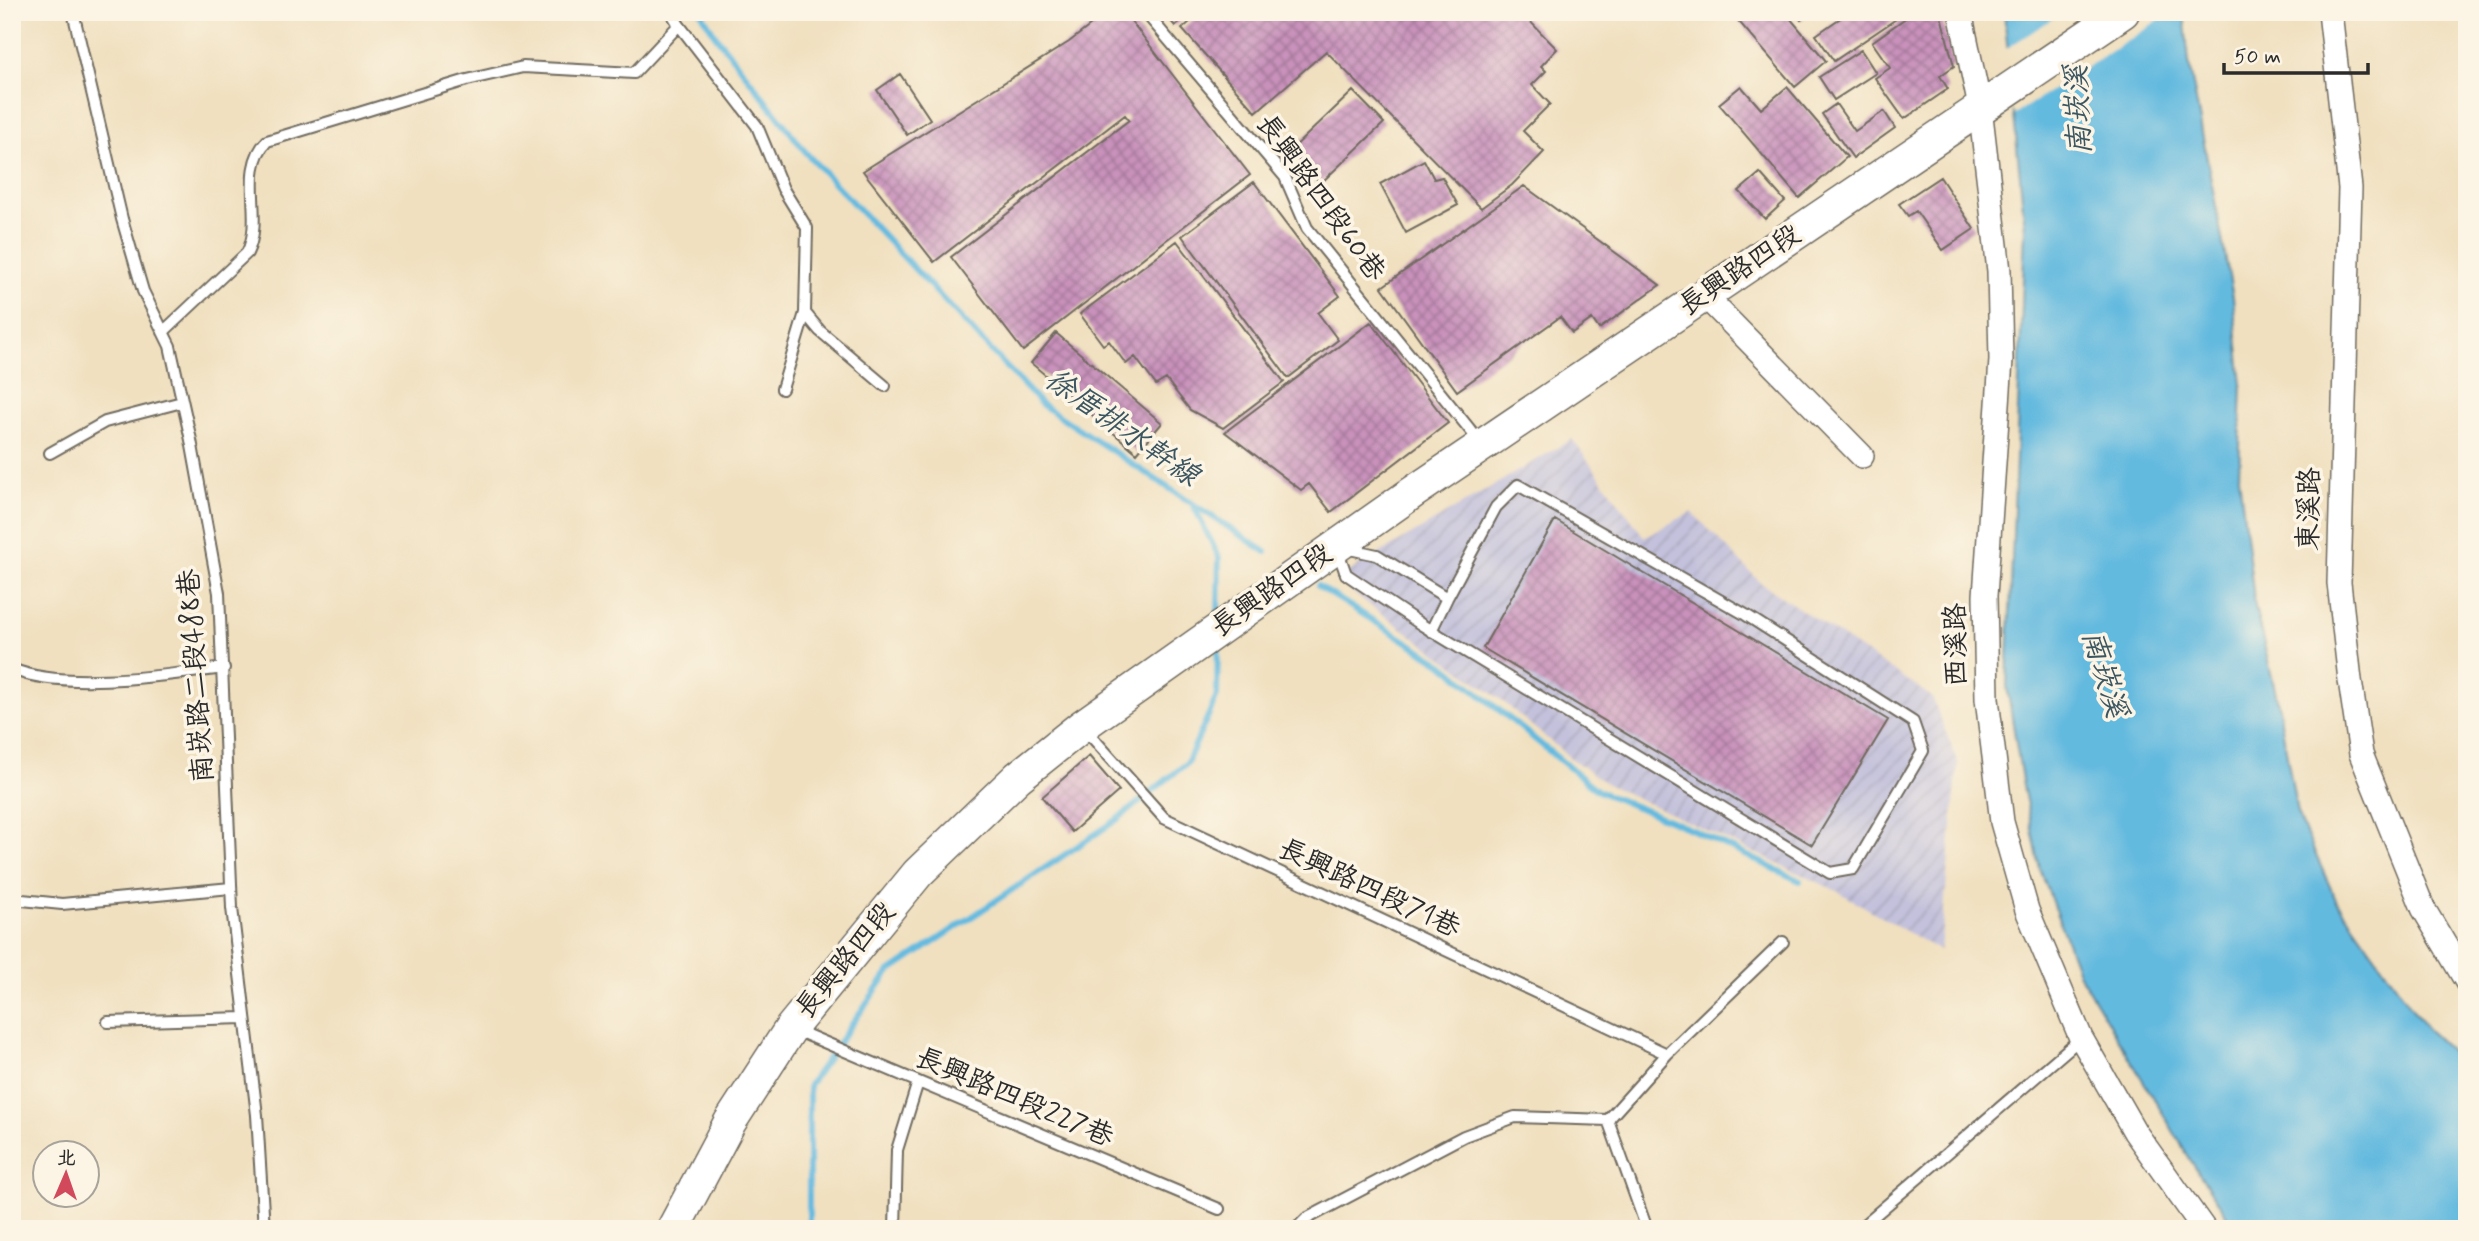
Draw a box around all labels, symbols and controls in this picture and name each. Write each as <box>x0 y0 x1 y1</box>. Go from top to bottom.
scale bar <box>2224 32 2367 76</box>
text: 50 m <box>2234 43 2281 71</box>
water label: 南崁溪 <box>2057 62 2101 156</box>
street label: 長興路四段60巷 <box>1247 107 1394 290</box>
street label: 長興路四段 <box>1672 217 1808 325</box>
water label: 徐厝排水幹線 <box>1037 360 1209 497</box>
street label: 東溪路 <box>2291 467 2329 551</box>
street label: 長興路四段 <box>1204 536 1340 646</box>
street label: 南崁路二段488巷 <box>171 567 223 784</box>
street label: 西溪路 <box>1938 603 1976 687</box>
water label: 南崁溪 <box>2072 625 2136 725</box>
street label: 長興路四段71巷 <box>1272 831 1467 948</box>
street label: 長興路四段 <box>788 895 904 1027</box>
street label: 長興路四段227巷 <box>909 1040 1120 1157</box>
north arrow <box>32 1140 102 1210</box>
text: 北 <box>57 1146 76 1171</box>

